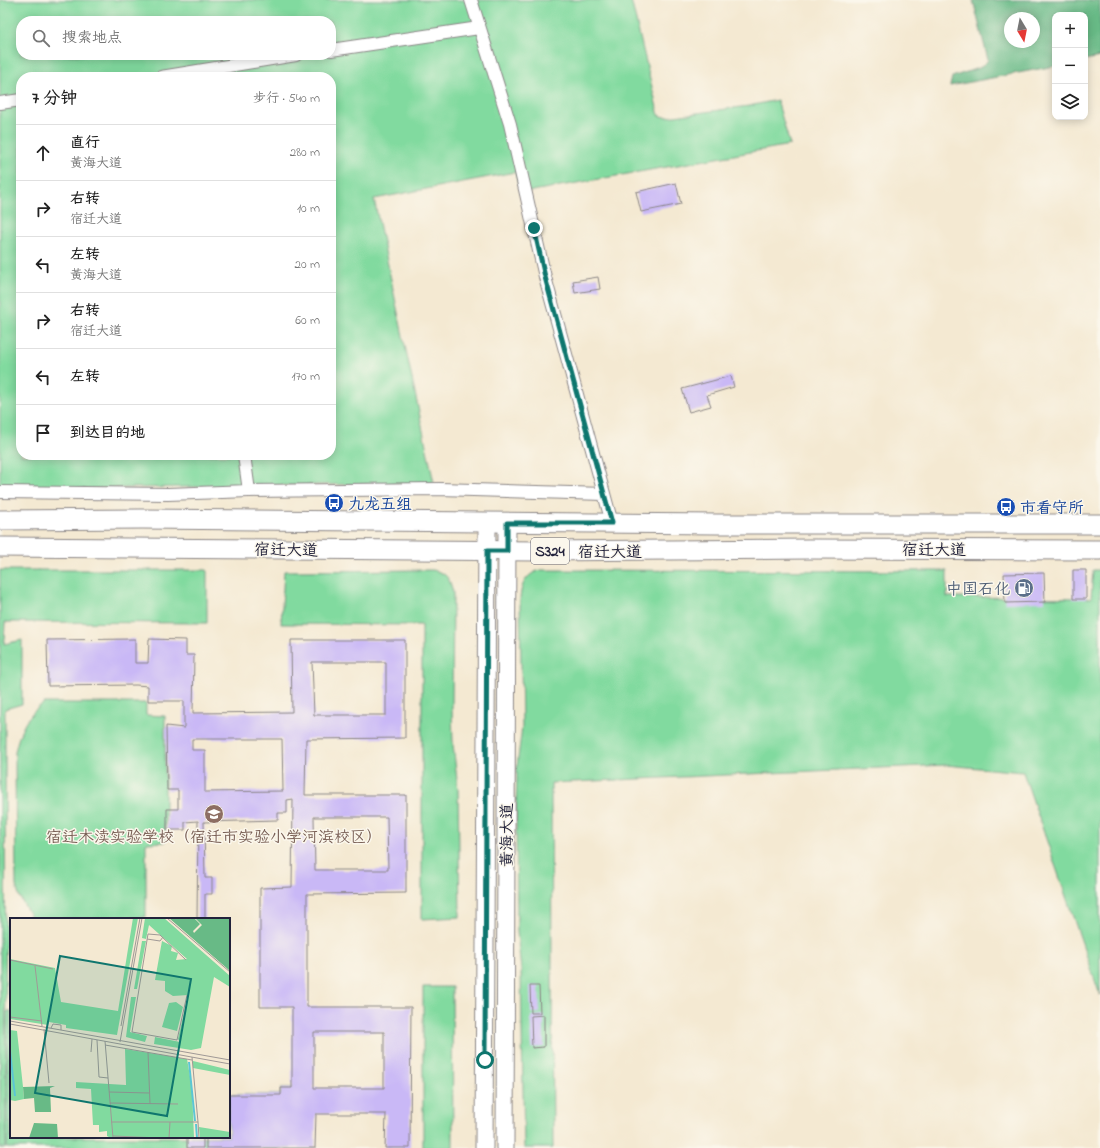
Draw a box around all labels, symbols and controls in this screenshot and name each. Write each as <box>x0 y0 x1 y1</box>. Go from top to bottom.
north arrow <box>1004 12 1040 48</box>
map controls <box>1052 12 1088 120</box>
button: + <box>1052 12 1088 48</box>
search box <box>16 16 336 60</box>
icon: search <box>30 27 52 49</box>
text: 搜索地点 <box>62 27 122 49</box>
button: − <box>1052 48 1088 84</box>
button: layers <box>1052 84 1088 120</box>
text: 7 分钟 <box>32 86 77 111</box>
text: 步行 · 540 m <box>253 89 320 108</box>
text: 直行 <box>70 132 100 154</box>
icon: ahead <box>32 142 54 164</box>
text: 280 m <box>290 143 320 162</box>
text: 黄海大道 <box>70 154 122 173</box>
text: 右转 <box>70 188 100 210</box>
icon: right <box>32 198 54 220</box>
text: 10 m <box>297 199 320 218</box>
text: 宿迁大道 <box>70 210 122 229</box>
route end <box>525 219 543 237</box>
text: 左转 <box>70 244 100 266</box>
icon: left <box>32 254 54 276</box>
text: 20 m <box>295 255 320 274</box>
text: 黄海大道 <box>70 266 122 285</box>
text: 右转 <box>70 300 100 322</box>
icon: right <box>32 310 54 332</box>
text: 60 m <box>295 311 320 330</box>
text: 宿迁大道 <box>70 322 122 341</box>
icon: left <box>32 366 54 388</box>
text: 左转 <box>70 366 100 388</box>
text: 170 m <box>292 367 320 386</box>
icon: arrive <box>32 422 54 444</box>
text: 到达目的地 <box>70 422 145 444</box>
bus stop icon: 九龙五组 <box>323 492 345 514</box>
place label: 九龙五组 <box>348 493 412 517</box>
bus stop icon: 市看守所 <box>995 496 1017 518</box>
place label: 市看守所 <box>1020 497 1084 521</box>
street label: 宿迁大道 <box>254 538 318 564</box>
road number: S324 <box>531 538 569 564</box>
street label: 宿迁大道 <box>902 539 966 563</box>
street label: 宿迁大道 <box>578 541 642 565</box>
fuel station icon: 中国石化 <box>1013 577 1035 599</box>
place label: 中国石化 <box>946 578 1010 602</box>
school or university icon: 宿迁木渎实验学校（宿迁市实验小学河滨校区） <box>203 803 225 825</box>
street label: 黄海大道 <box>496 803 520 867</box>
place label: 宿迁木渎实验学校（宿迁市实验小学河滨校区） <box>46 826 382 850</box>
inset map <box>10 918 230 1138</box>
route start <box>476 1051 494 1069</box>

